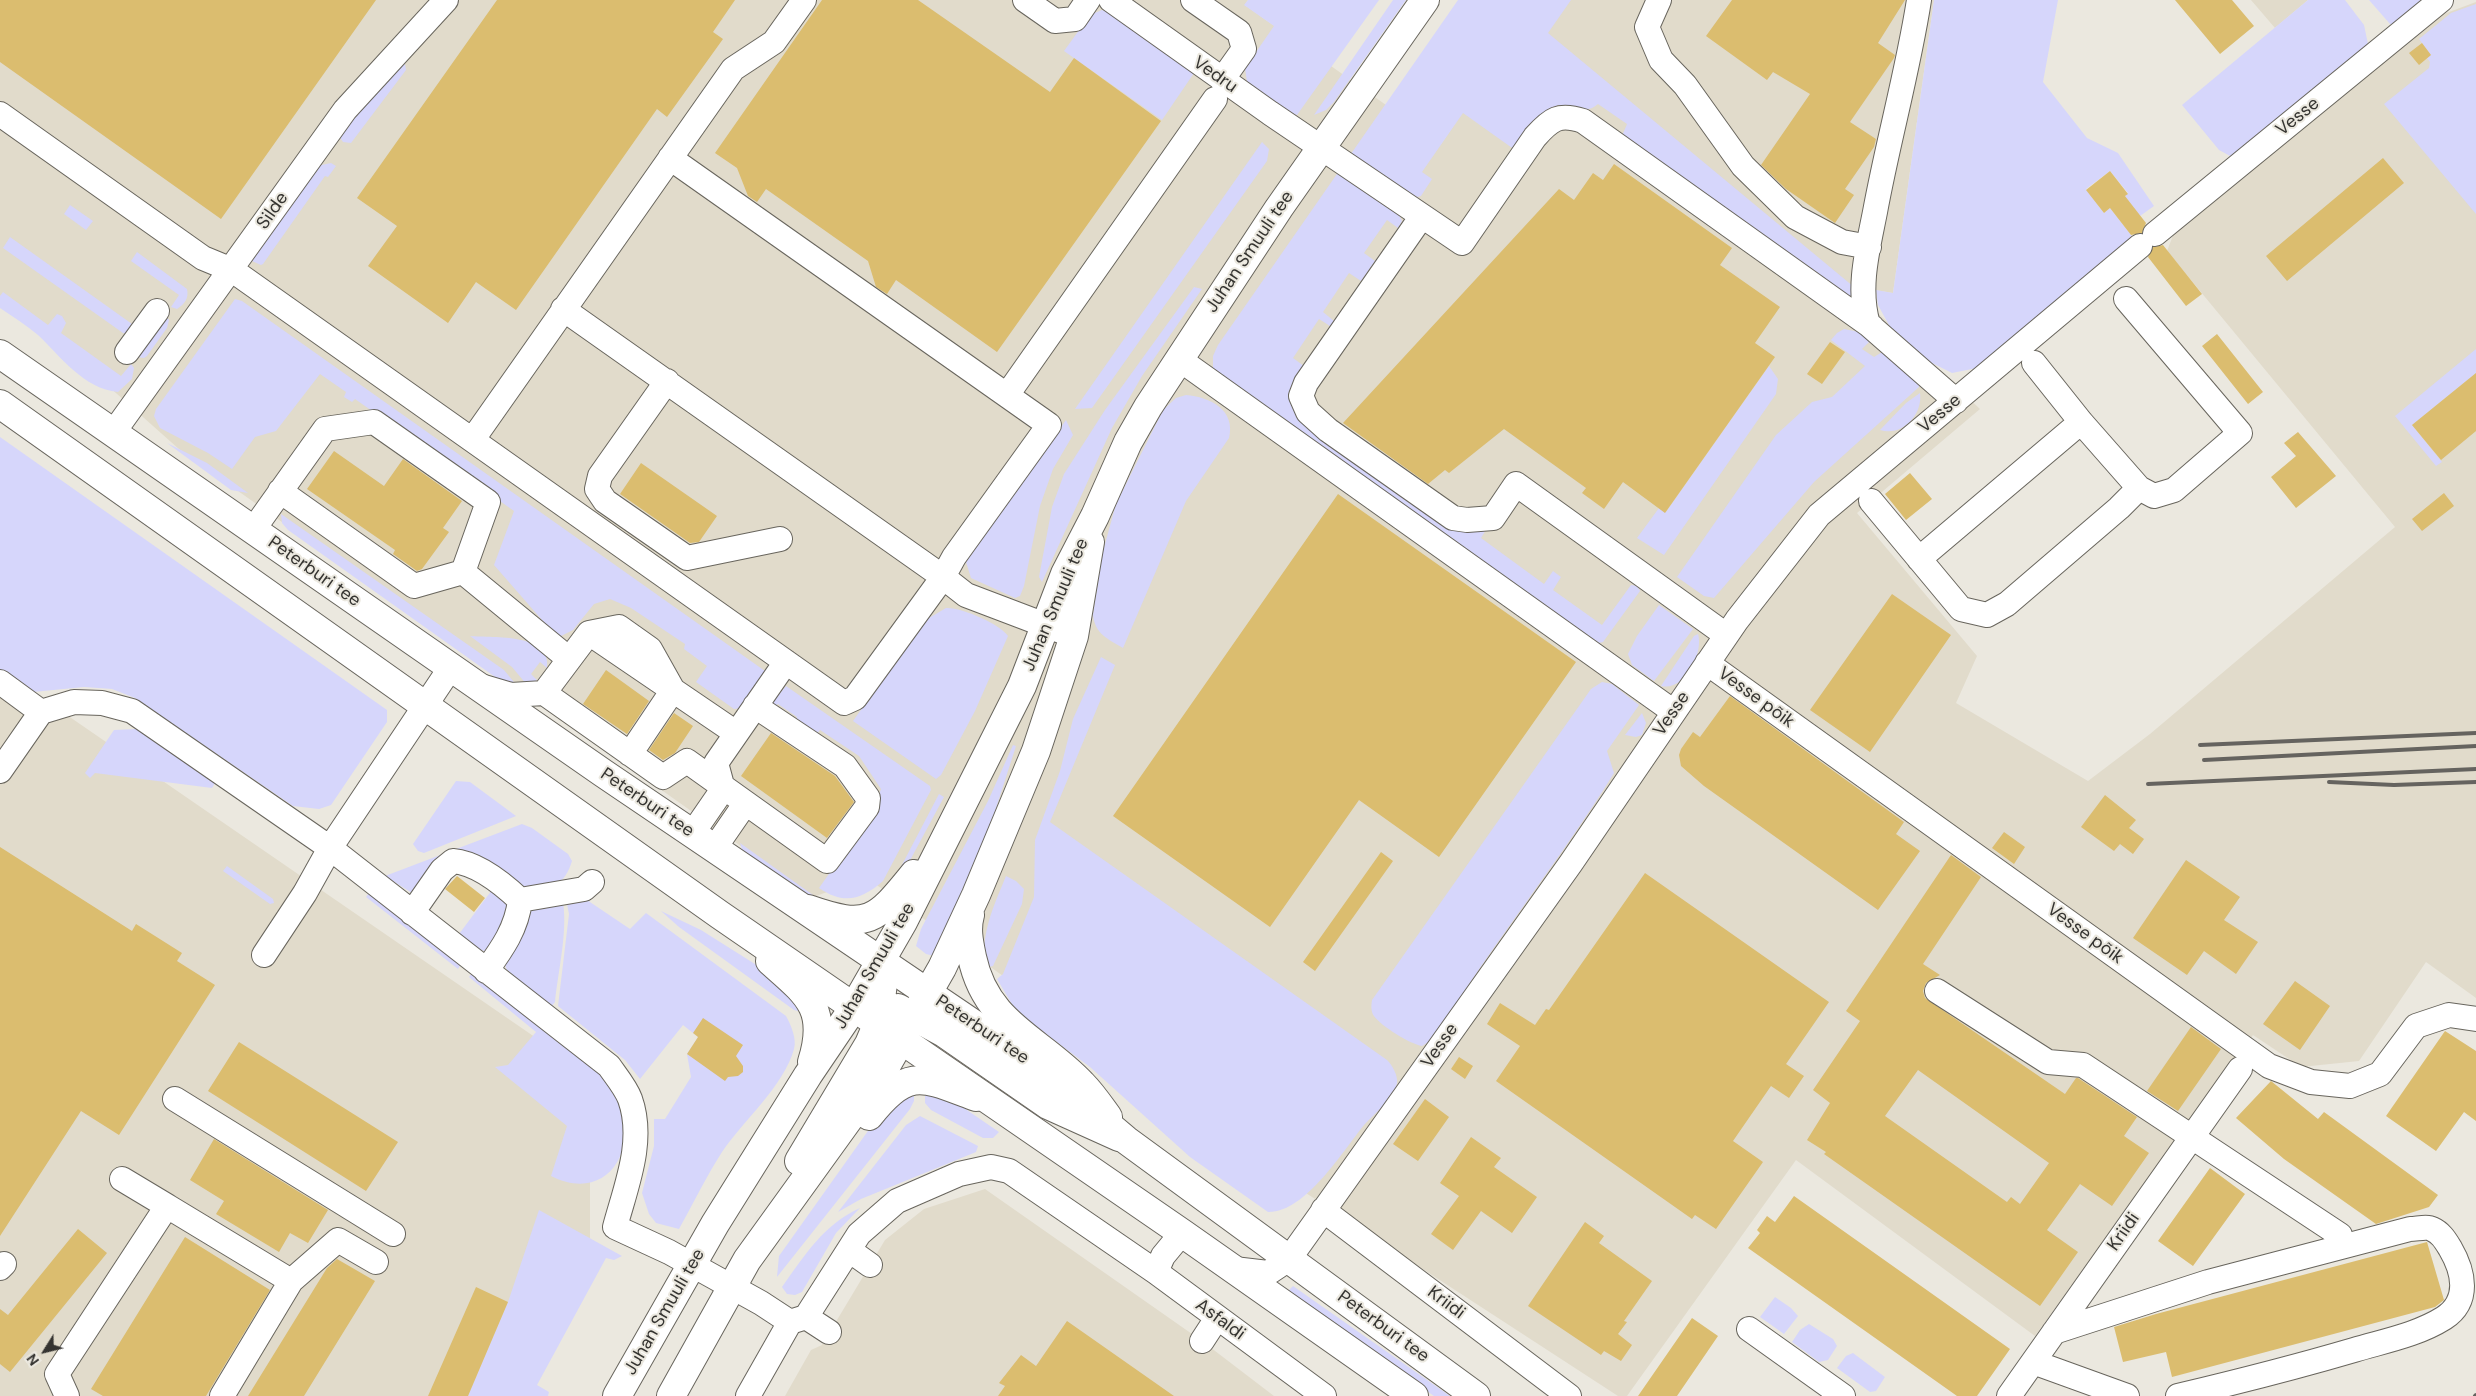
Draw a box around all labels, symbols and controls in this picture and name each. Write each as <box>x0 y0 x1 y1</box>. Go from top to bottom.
street label: Vedru <box>1189 52 1241 98</box>
street label: Vesse <box>2272 93 2324 141</box>
street label: Juhan Smuuli tee <box>1201 187 1299 317</box>
street label: Silde <box>253 188 293 234</box>
street label: Vesse <box>1914 390 1966 438</box>
street label: Peterburi tee <box>264 532 364 612</box>
street label: Juhan Smuuli tee <box>1018 535 1094 675</box>
street label: Vesse põik <box>1713 663 1799 733</box>
street label: Vesse <box>1649 687 1695 741</box>
street label: Peterburi tee <box>596 764 698 842</box>
street label: Juhan Smuuli tee <box>830 899 920 1033</box>
street label: Vesse põik <box>2042 899 2128 969</box>
street label: Peterburi tee <box>931 991 1033 1069</box>
street label: Vesse <box>1417 1020 1463 1072</box>
street label: Kriidi <box>2103 1209 2145 1255</box>
street label: Juhan Smuuli tee <box>620 1245 710 1379</box>
street label: Kriidi <box>1423 1282 1469 1324</box>
street label: Peterburi tee <box>1333 1286 1433 1368</box>
street label: Asfaldi <box>1191 1295 1249 1345</box>
north arrow <box>20 1326 70 1376</box>
text: N <box>23 1350 43 1369</box>

